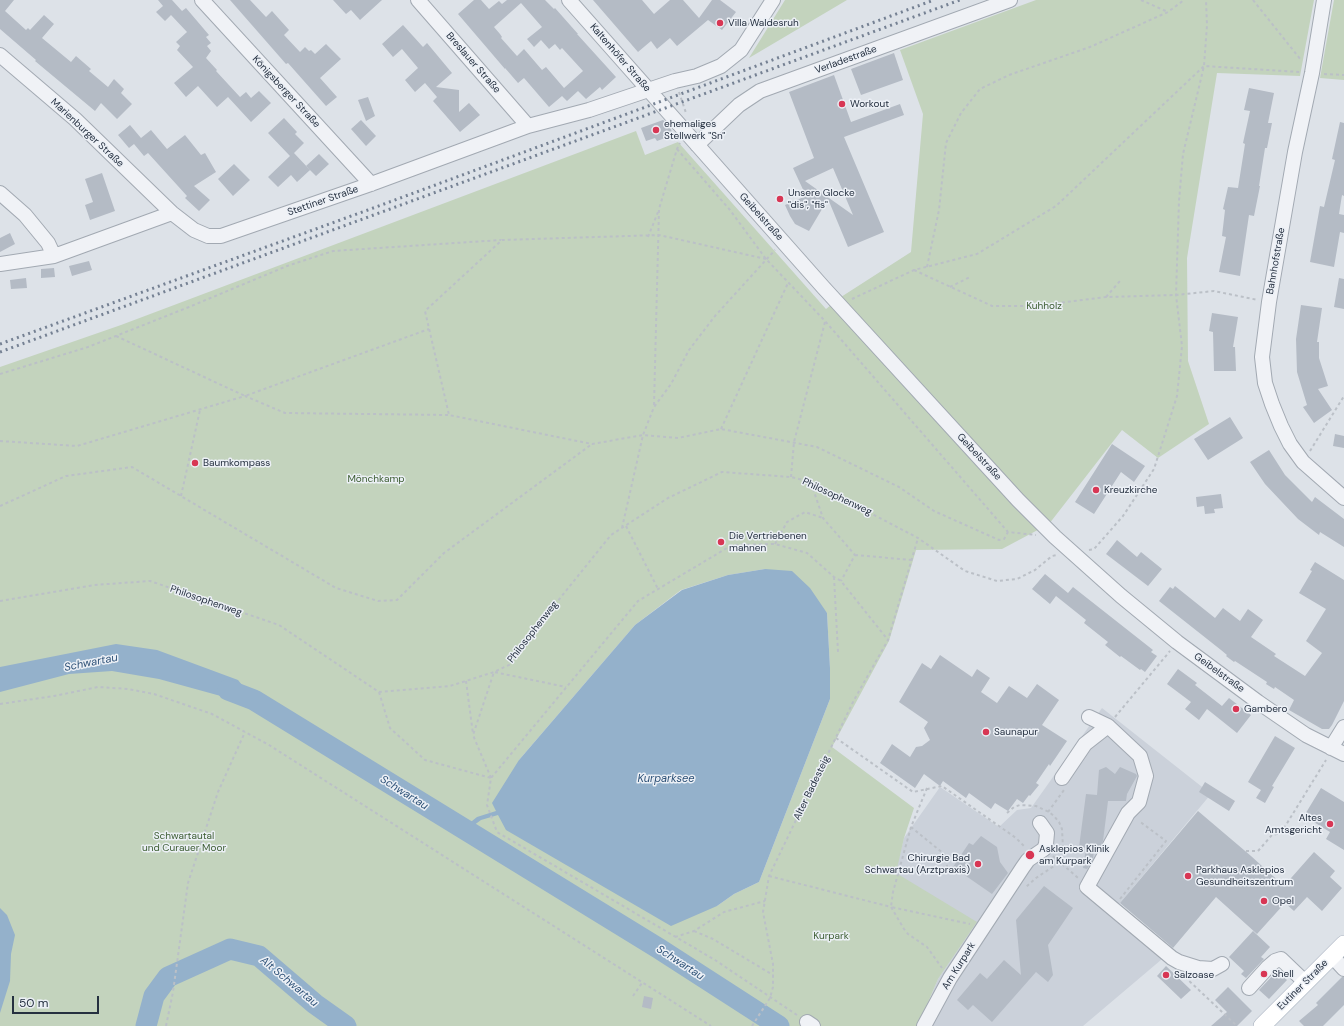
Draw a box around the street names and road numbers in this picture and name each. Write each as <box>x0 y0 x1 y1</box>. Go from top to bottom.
street label: Kaltenhöfer Straße <box>587 21 653 95</box>
street label: Breslauer Straße <box>443 30 503 96</box>
street label: Verladestraße <box>813 43 879 77</box>
street label: Königsberger Straße <box>250 53 322 131</box>
street label: Marienburger Straße <box>48 96 126 170</box>
street label: Stettiner Straße <box>286 183 360 219</box>
street label: Geibelstraße <box>737 191 785 243</box>
street label: Bahnhofstraße <box>1264 227 1288 295</box>
street label: Geibelstraße <box>954 431 1004 483</box>
street label: Philosophenweg <box>800 476 874 518</box>
street label: Philosophenweg <box>169 583 243 619</box>
street label: Philosophenweg <box>505 599 561 665</box>
street label: Geibelstraße <box>1191 651 1247 695</box>
street label: Alter Badesteig <box>791 754 833 822</box>
street label: Am Kurpark <box>940 940 978 992</box>
street label: Eutiner Straße <box>1275 957 1331 1013</box>

